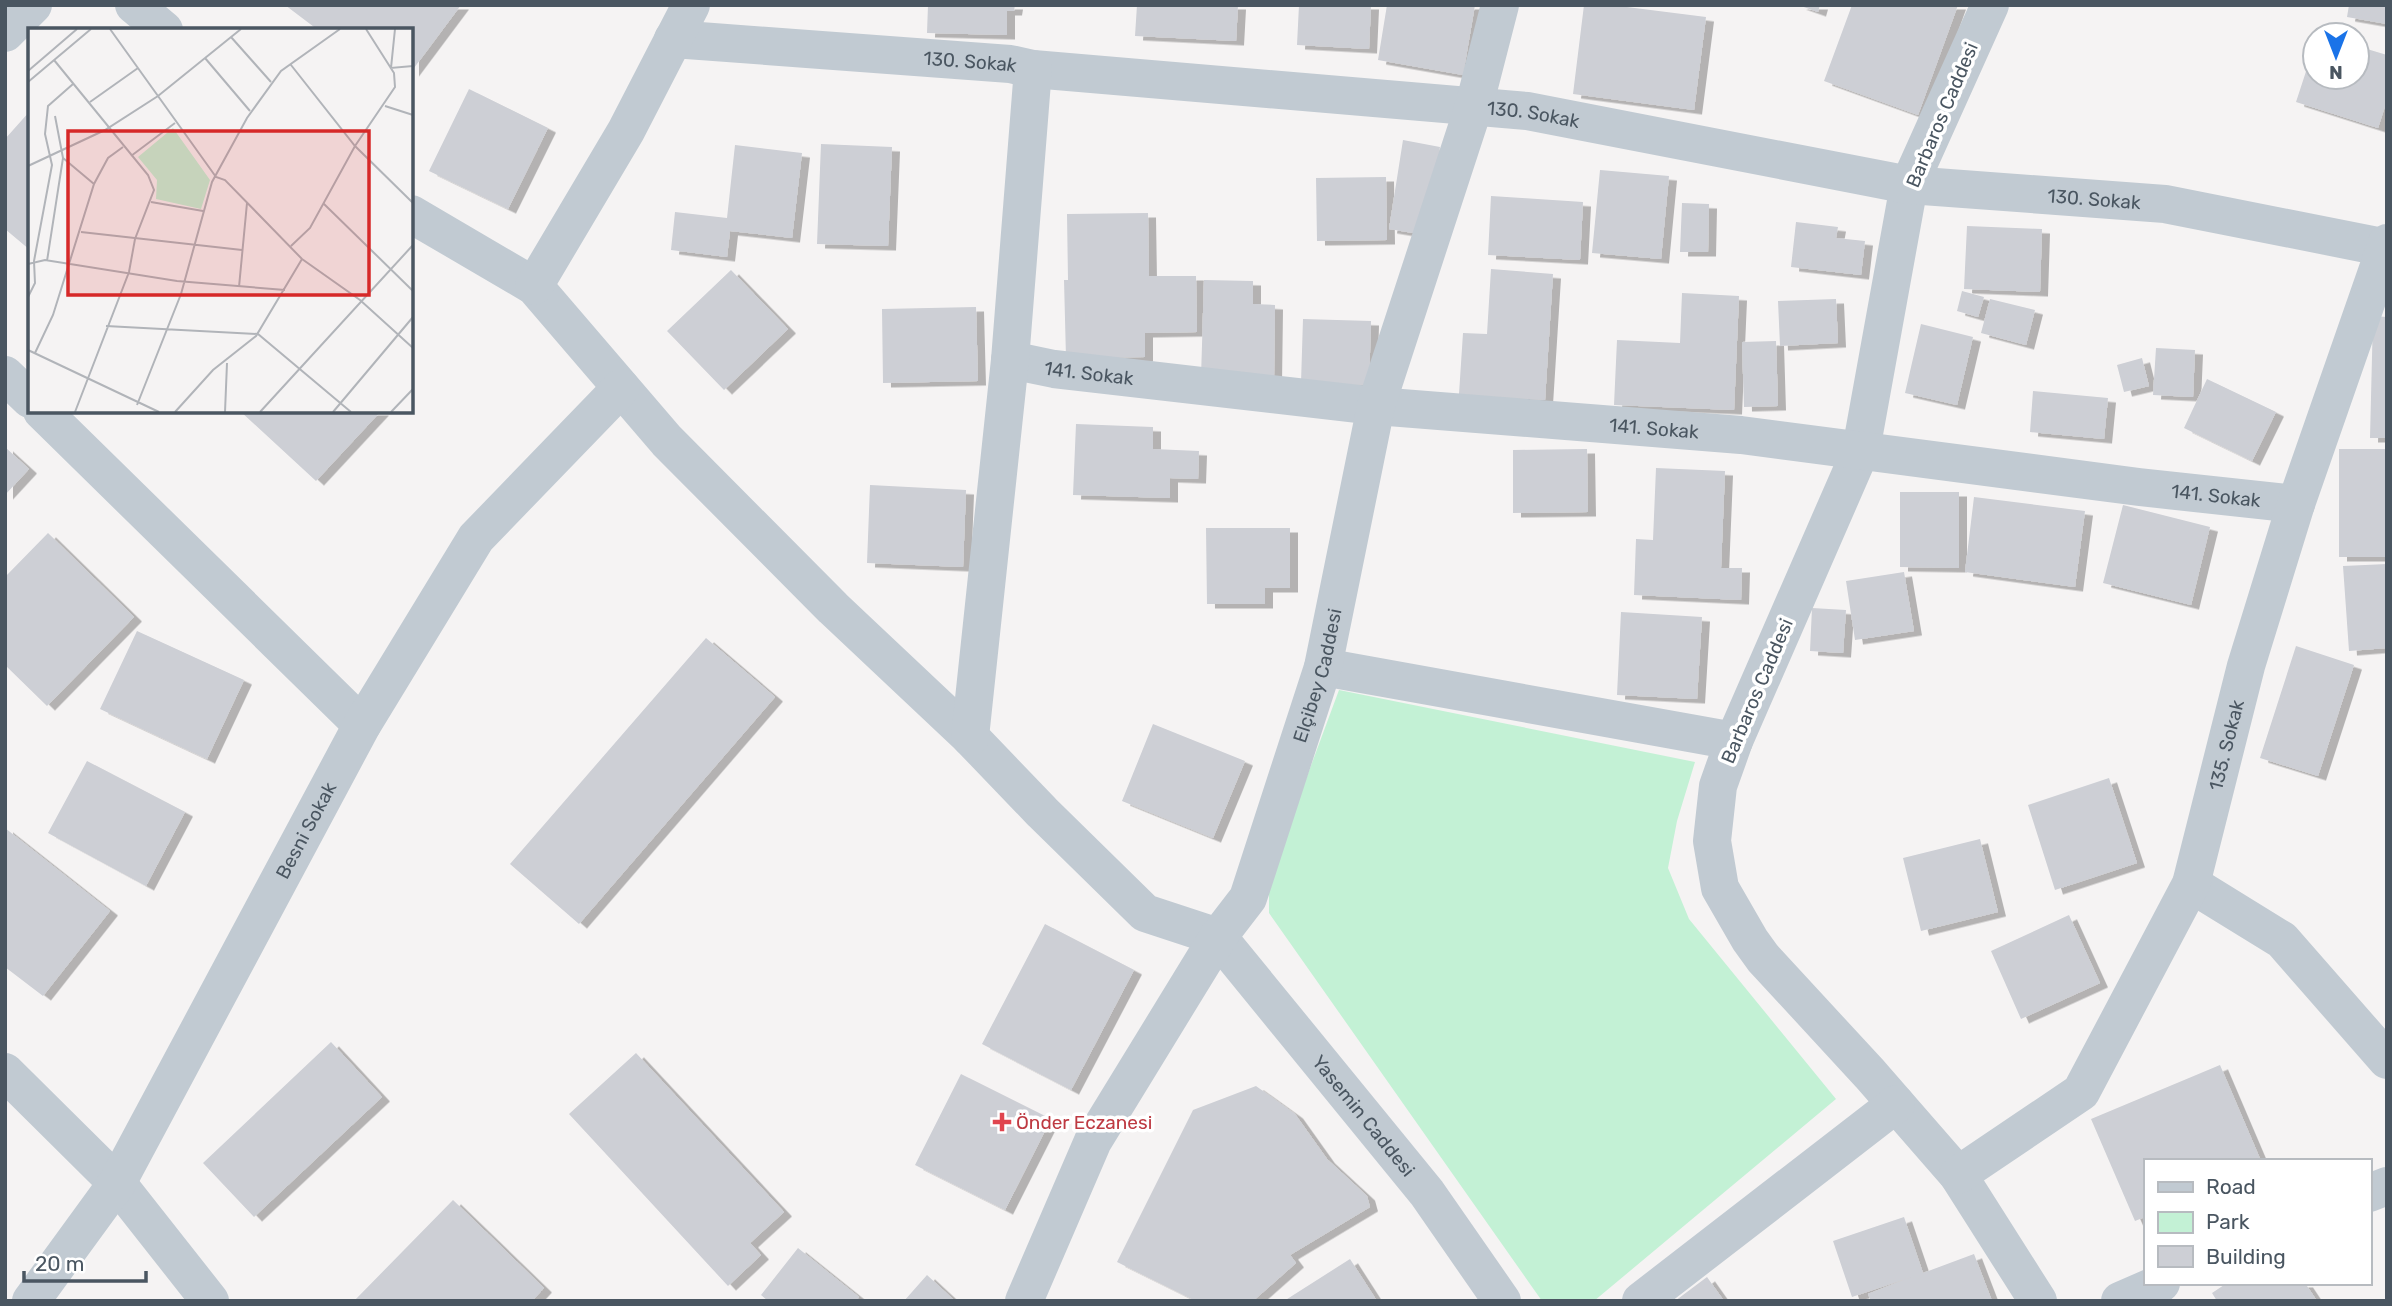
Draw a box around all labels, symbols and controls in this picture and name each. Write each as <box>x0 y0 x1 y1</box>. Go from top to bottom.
north arrow <box>2301 21 2371 91</box>
inset map <box>28 28 413 413</box>
street label: Barbaros Caddesi <box>1901 39 1983 191</box>
street label: 130. Sokak <box>923 46 1019 77</box>
text: N <box>2329 61 2343 84</box>
street label: 130. Sokak <box>1486 96 1582 132</box>
street label: 130. Sokak <box>2047 184 2142 214</box>
street label: 141. Sokak <box>1042 356 1135 390</box>
street label: 141. Sokak <box>1608 413 1700 443</box>
street label: 141. Sokak <box>2170 479 2262 512</box>
street label: Elçibey Caddesi <box>1288 606 1346 745</box>
street label: Barbaros Caddesi <box>1716 615 1798 767</box>
street label: 135. Sokak <box>2204 697 2249 793</box>
street label: Besni Sokak <box>270 778 341 883</box>
street label: Yasemin Caddesi <box>1308 1050 1420 1181</box>
place label: Önder Eczanesi <box>1016 1111 1152 1134</box>
marker: Önder Eczanesi <box>994 1114 1010 1130</box>
legend <box>2144 1159 2371 1285</box>
text: Road <box>2206 1174 2256 1199</box>
text: Park <box>2206 1209 2250 1234</box>
scale bar <box>24 1240 147 1284</box>
text: Building <box>2206 1244 2286 1269</box>
text: 20 m <box>35 1251 84 1276</box>

